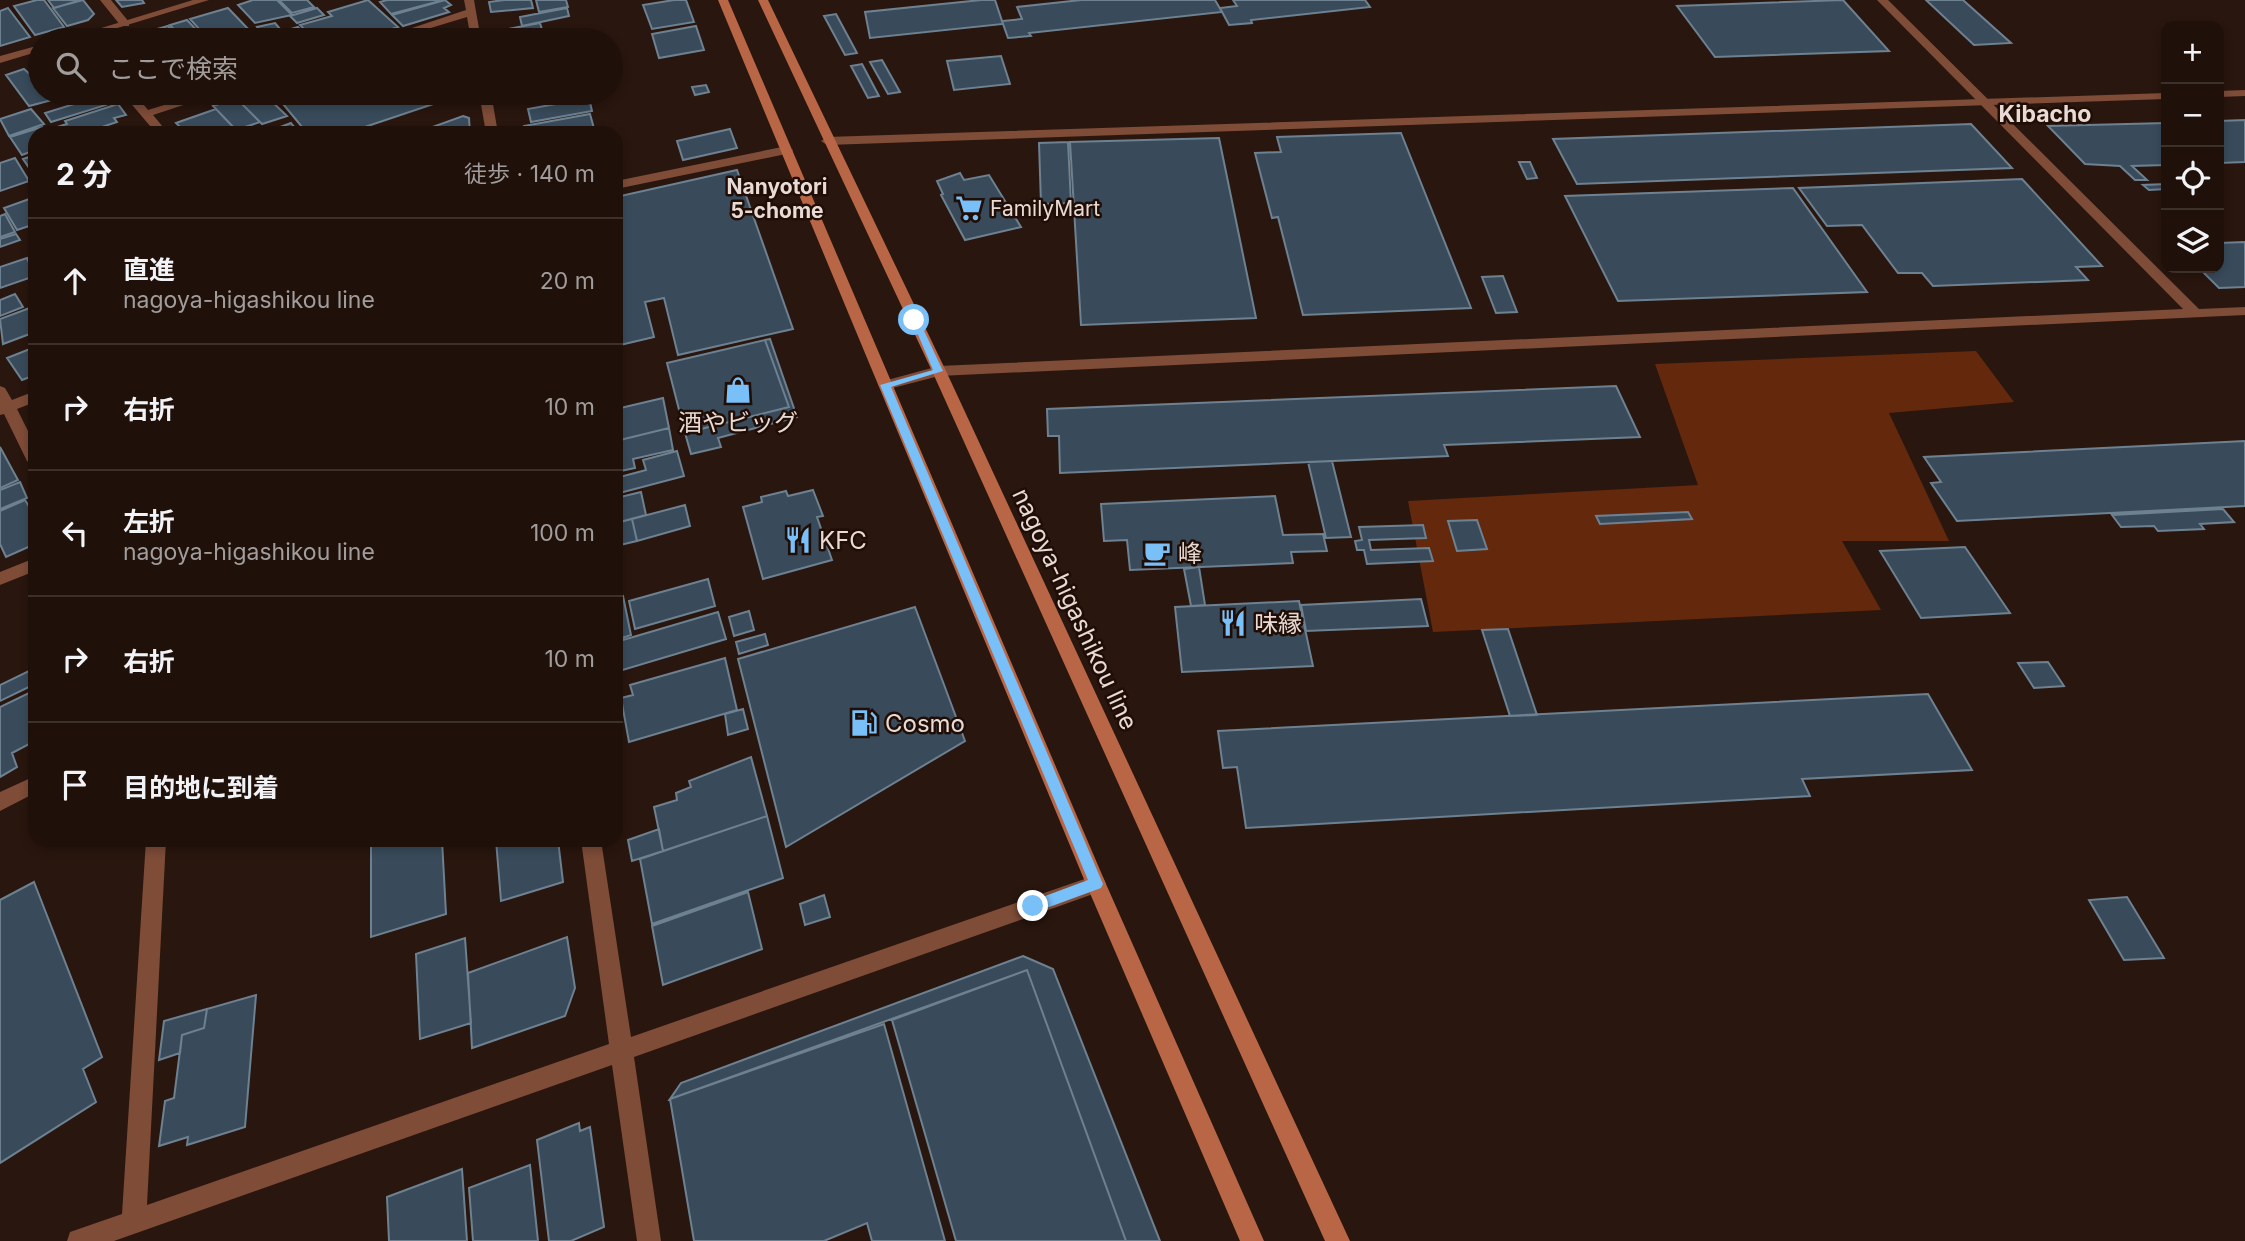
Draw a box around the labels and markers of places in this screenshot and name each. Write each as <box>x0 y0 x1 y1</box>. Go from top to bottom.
supermarket icon: FamilyMart <box>954 193 984 223</box>
place label: FamilyMart <box>990 196 1100 221</box>
shop icon: 酒やビッグ <box>723 375 753 405</box>
place label: 酒やビッグ <box>678 408 798 437</box>
restaurant icon: KFC <box>783 525 813 555</box>
place label: KFC <box>819 526 867 555</box>
cafe icon: 峰 <box>1142 538 1172 568</box>
place label: 峰 <box>1178 539 1202 568</box>
restaurant icon: 味縁 <box>1218 608 1248 638</box>
place label: 味縁 <box>1254 609 1302 638</box>
fuel station icon: Cosmo <box>849 708 879 738</box>
place label: Cosmo <box>885 709 965 738</box>

